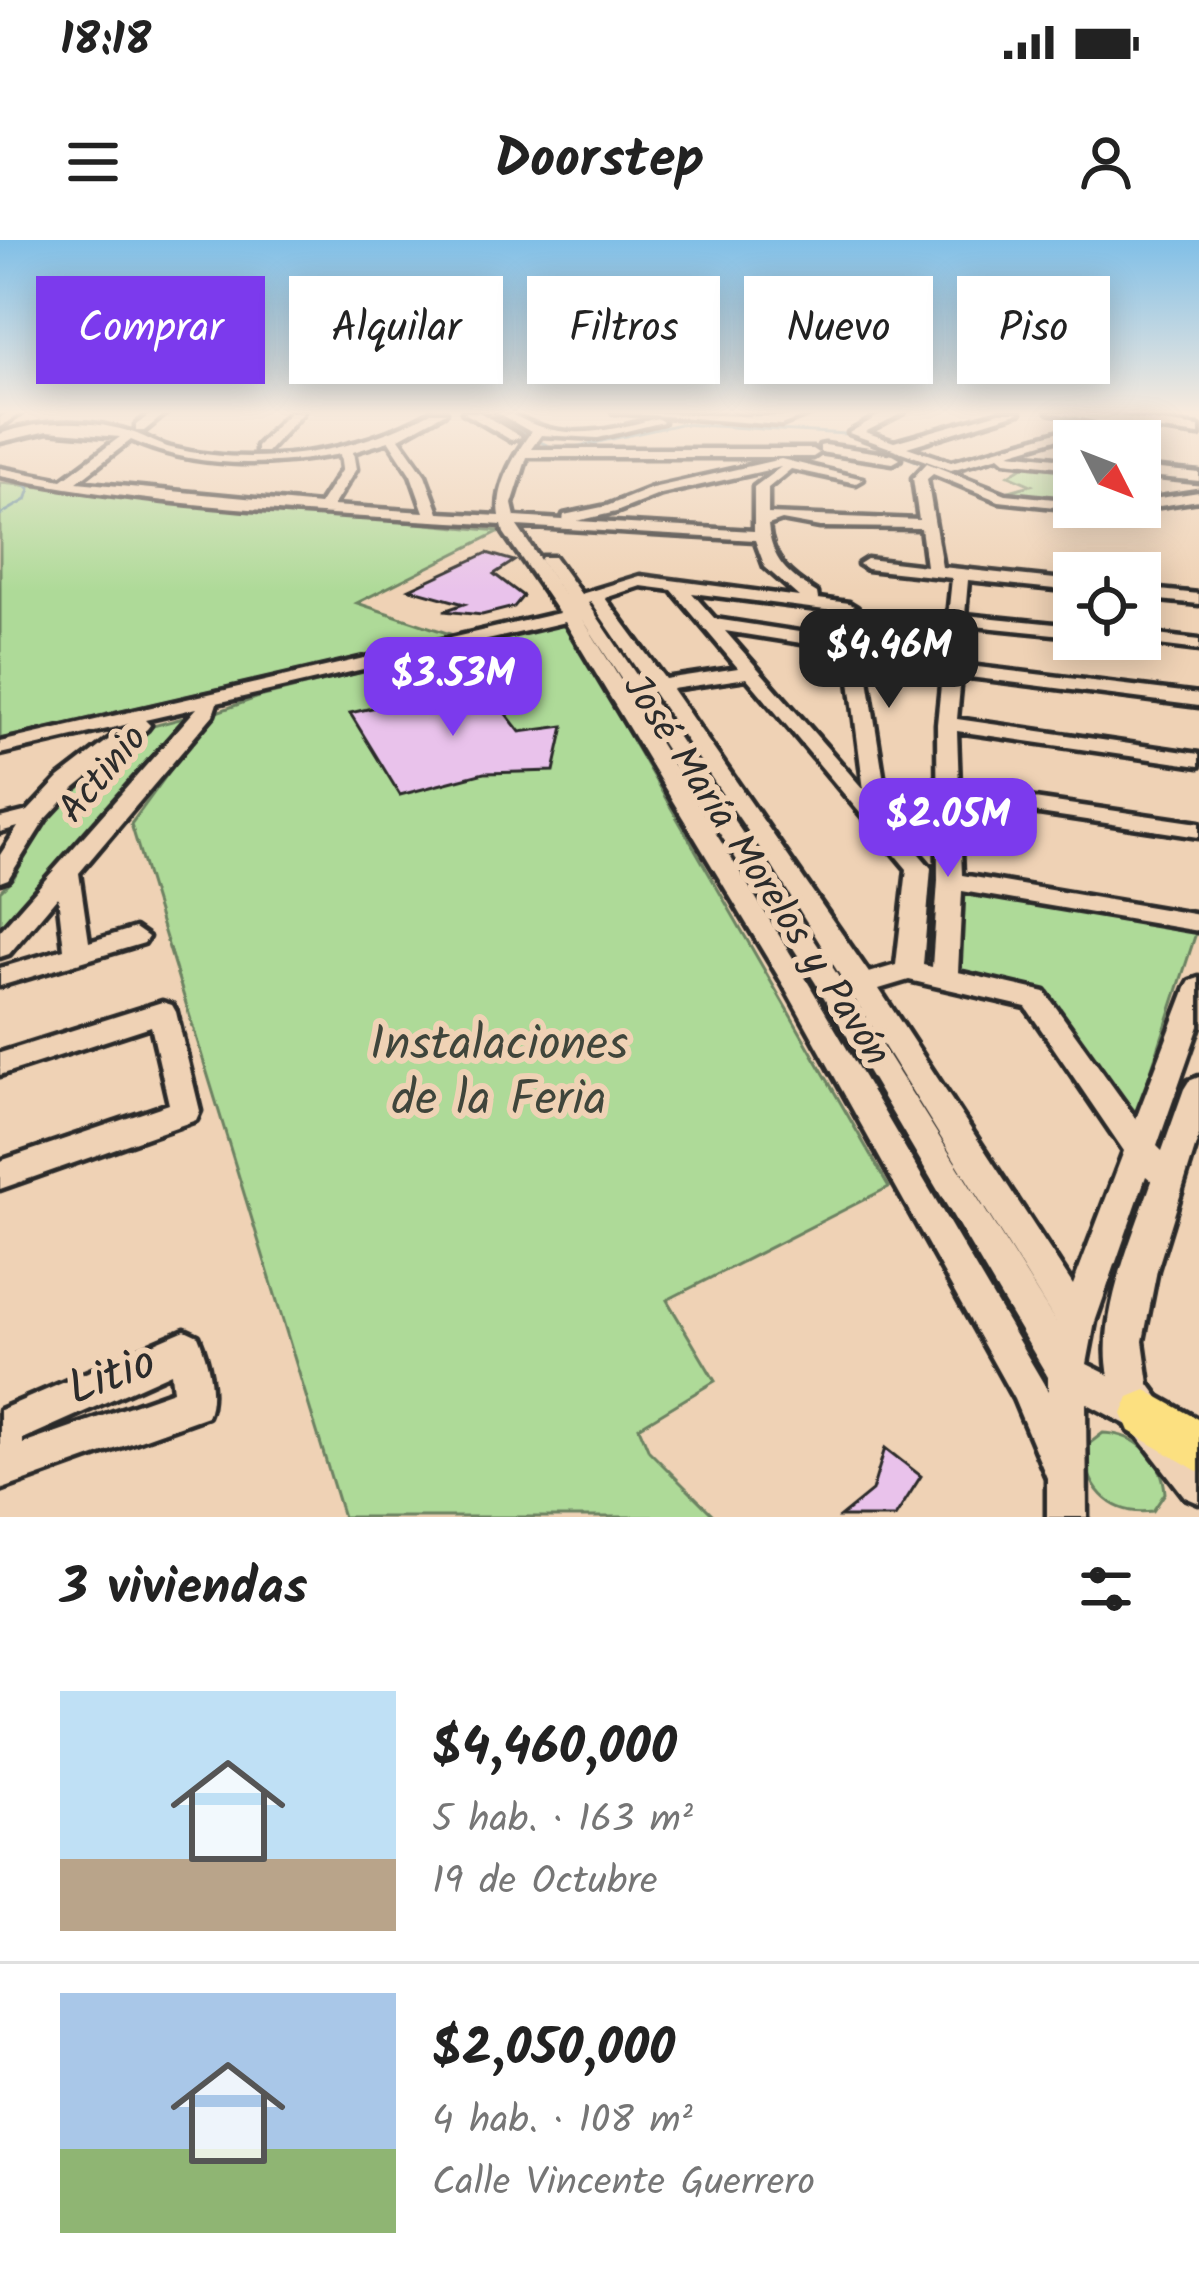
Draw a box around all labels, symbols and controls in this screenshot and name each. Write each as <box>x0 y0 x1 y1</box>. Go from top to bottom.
text: 18:18 <box>60 6 151 78</box>
text: Doorstep <box>495 119 704 205</box>
icon: menu <box>60 129 126 195</box>
icon: person <box>1073 129 1139 195</box>
chip: Comprar <box>36 276 265 384</box>
chip: Alquilar <box>289 276 503 384</box>
chip: Filtros <box>527 276 720 384</box>
chip: Nuevo <box>744 276 933 384</box>
chip: Piso <box>957 276 1110 384</box>
north arrow <box>1053 420 1161 528</box>
map controls <box>1053 420 1161 660</box>
button: locate <box>1053 552 1161 660</box>
pin: $4.46M <box>791 609 987 711</box>
text: $4.46M <box>826 617 952 679</box>
pin: $3.53M <box>355 637 551 739</box>
text: $3.53M <box>391 645 515 707</box>
street label: José María Morelos y Pavón <box>605 662 905 1080</box>
street label: Actinio <box>44 712 164 838</box>
pin: $2.05M <box>850 778 1046 880</box>
text: $2.05M <box>886 786 1010 848</box>
park label: Instalaciones de la Feria <box>370 1008 628 1139</box>
street label: Litio <box>57 1326 167 1428</box>
text: 3 viviendas <box>60 1549 308 1630</box>
icon: filters <box>1073 1556 1139 1622</box>
text: $4,460,000 <box>432 1709 677 1790</box>
icon: home <box>156 1739 300 1883</box>
text: 5 hab. · 163 m² <box>432 1790 693 1852</box>
text: 19 de Octubre <box>432 1852 658 1914</box>
text: $2,050,000 <box>432 2010 675 2091</box>
icon: home <box>156 2041 300 2185</box>
text: 4 hab. · 108 m² <box>432 2091 692 2153</box>
text: Calle Vincente Guerrero <box>432 2153 815 2215</box>

